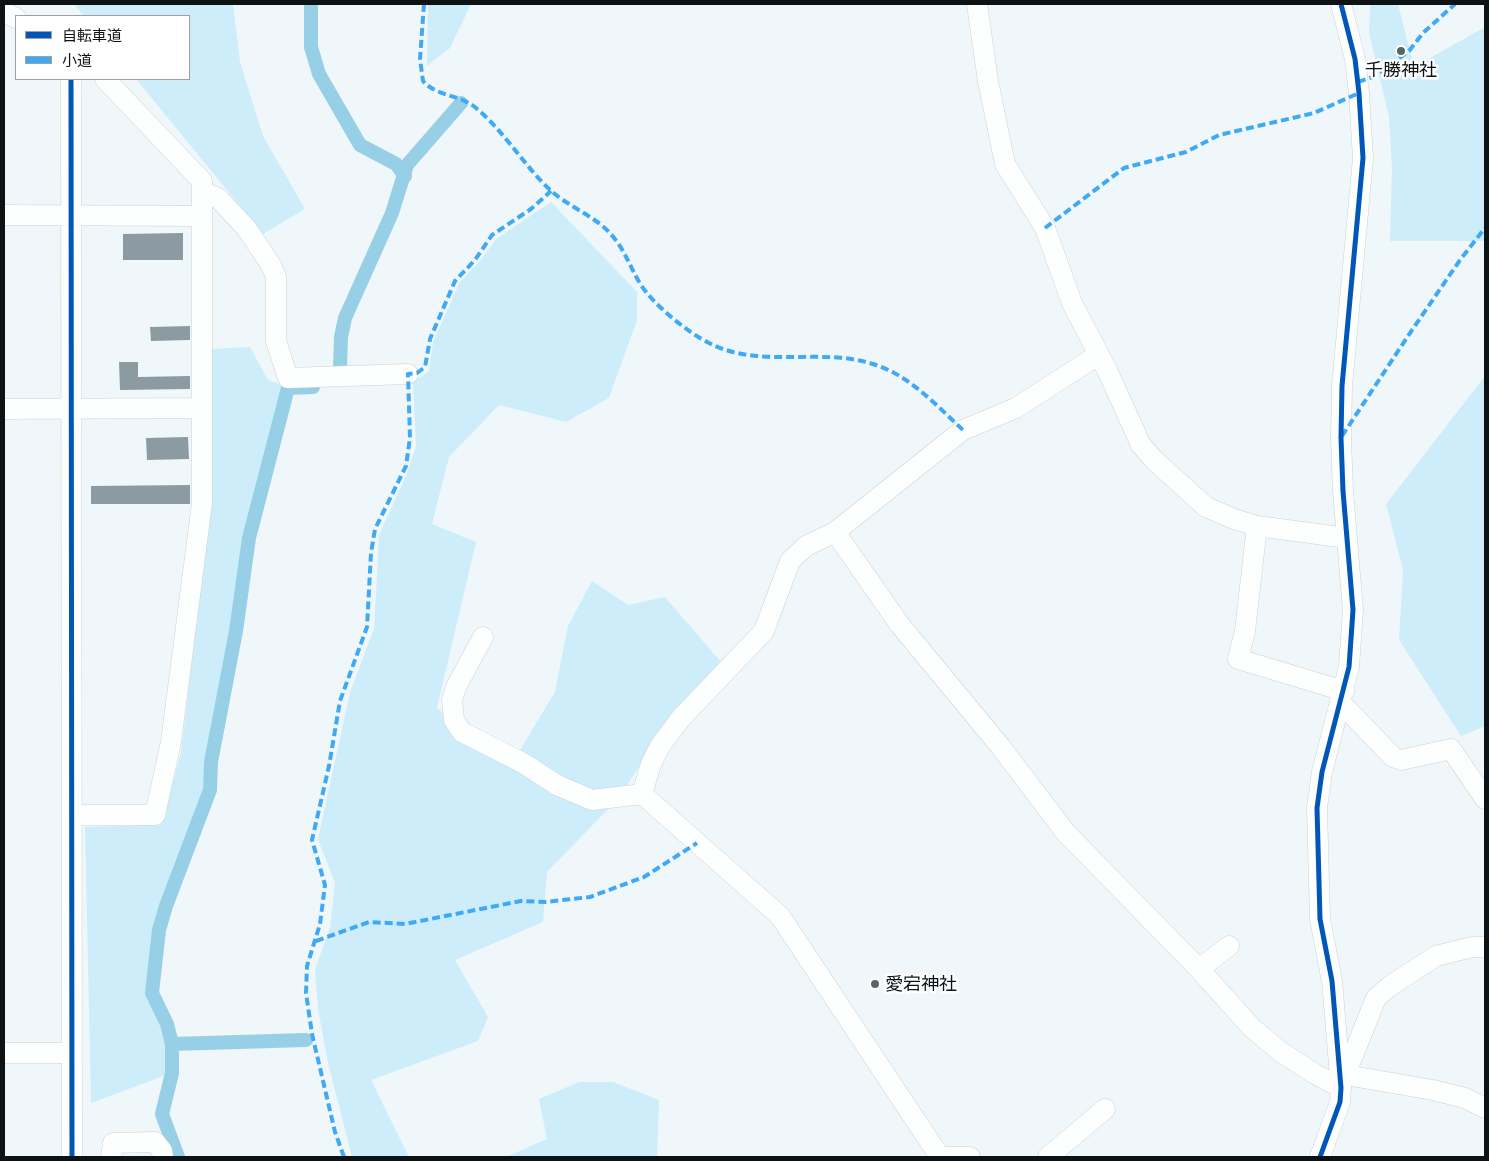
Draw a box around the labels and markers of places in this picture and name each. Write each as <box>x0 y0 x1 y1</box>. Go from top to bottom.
marker: 千勝神社 <box>1395 45 1407 57</box>
place label: 千勝神社 <box>1365 59 1437 81</box>
place label: 愛宕神社 <box>885 973 957 995</box>
marker: 愛宕神社 <box>869 978 881 990</box>

